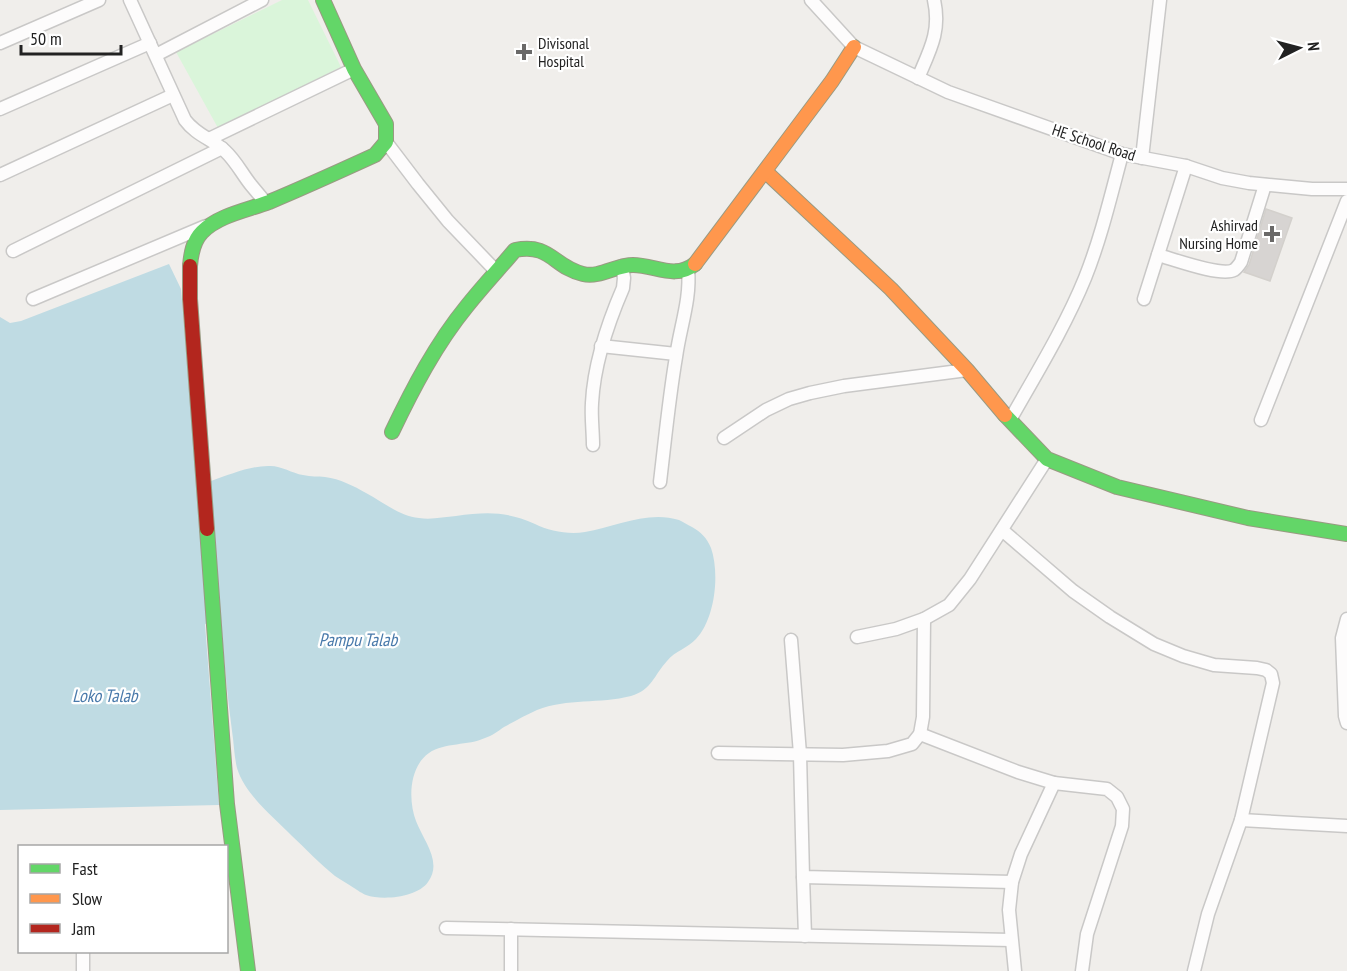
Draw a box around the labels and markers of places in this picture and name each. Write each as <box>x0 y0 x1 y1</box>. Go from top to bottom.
place label: Divisonal Hospital <box>538 33 589 71</box>
marker: Divisonal Hospital <box>515 43 533 61</box>
place label: Ashirvad Nursing Home <box>1179 215 1258 253</box>
marker: Ashirvad Nursing Home <box>1263 225 1281 243</box>

